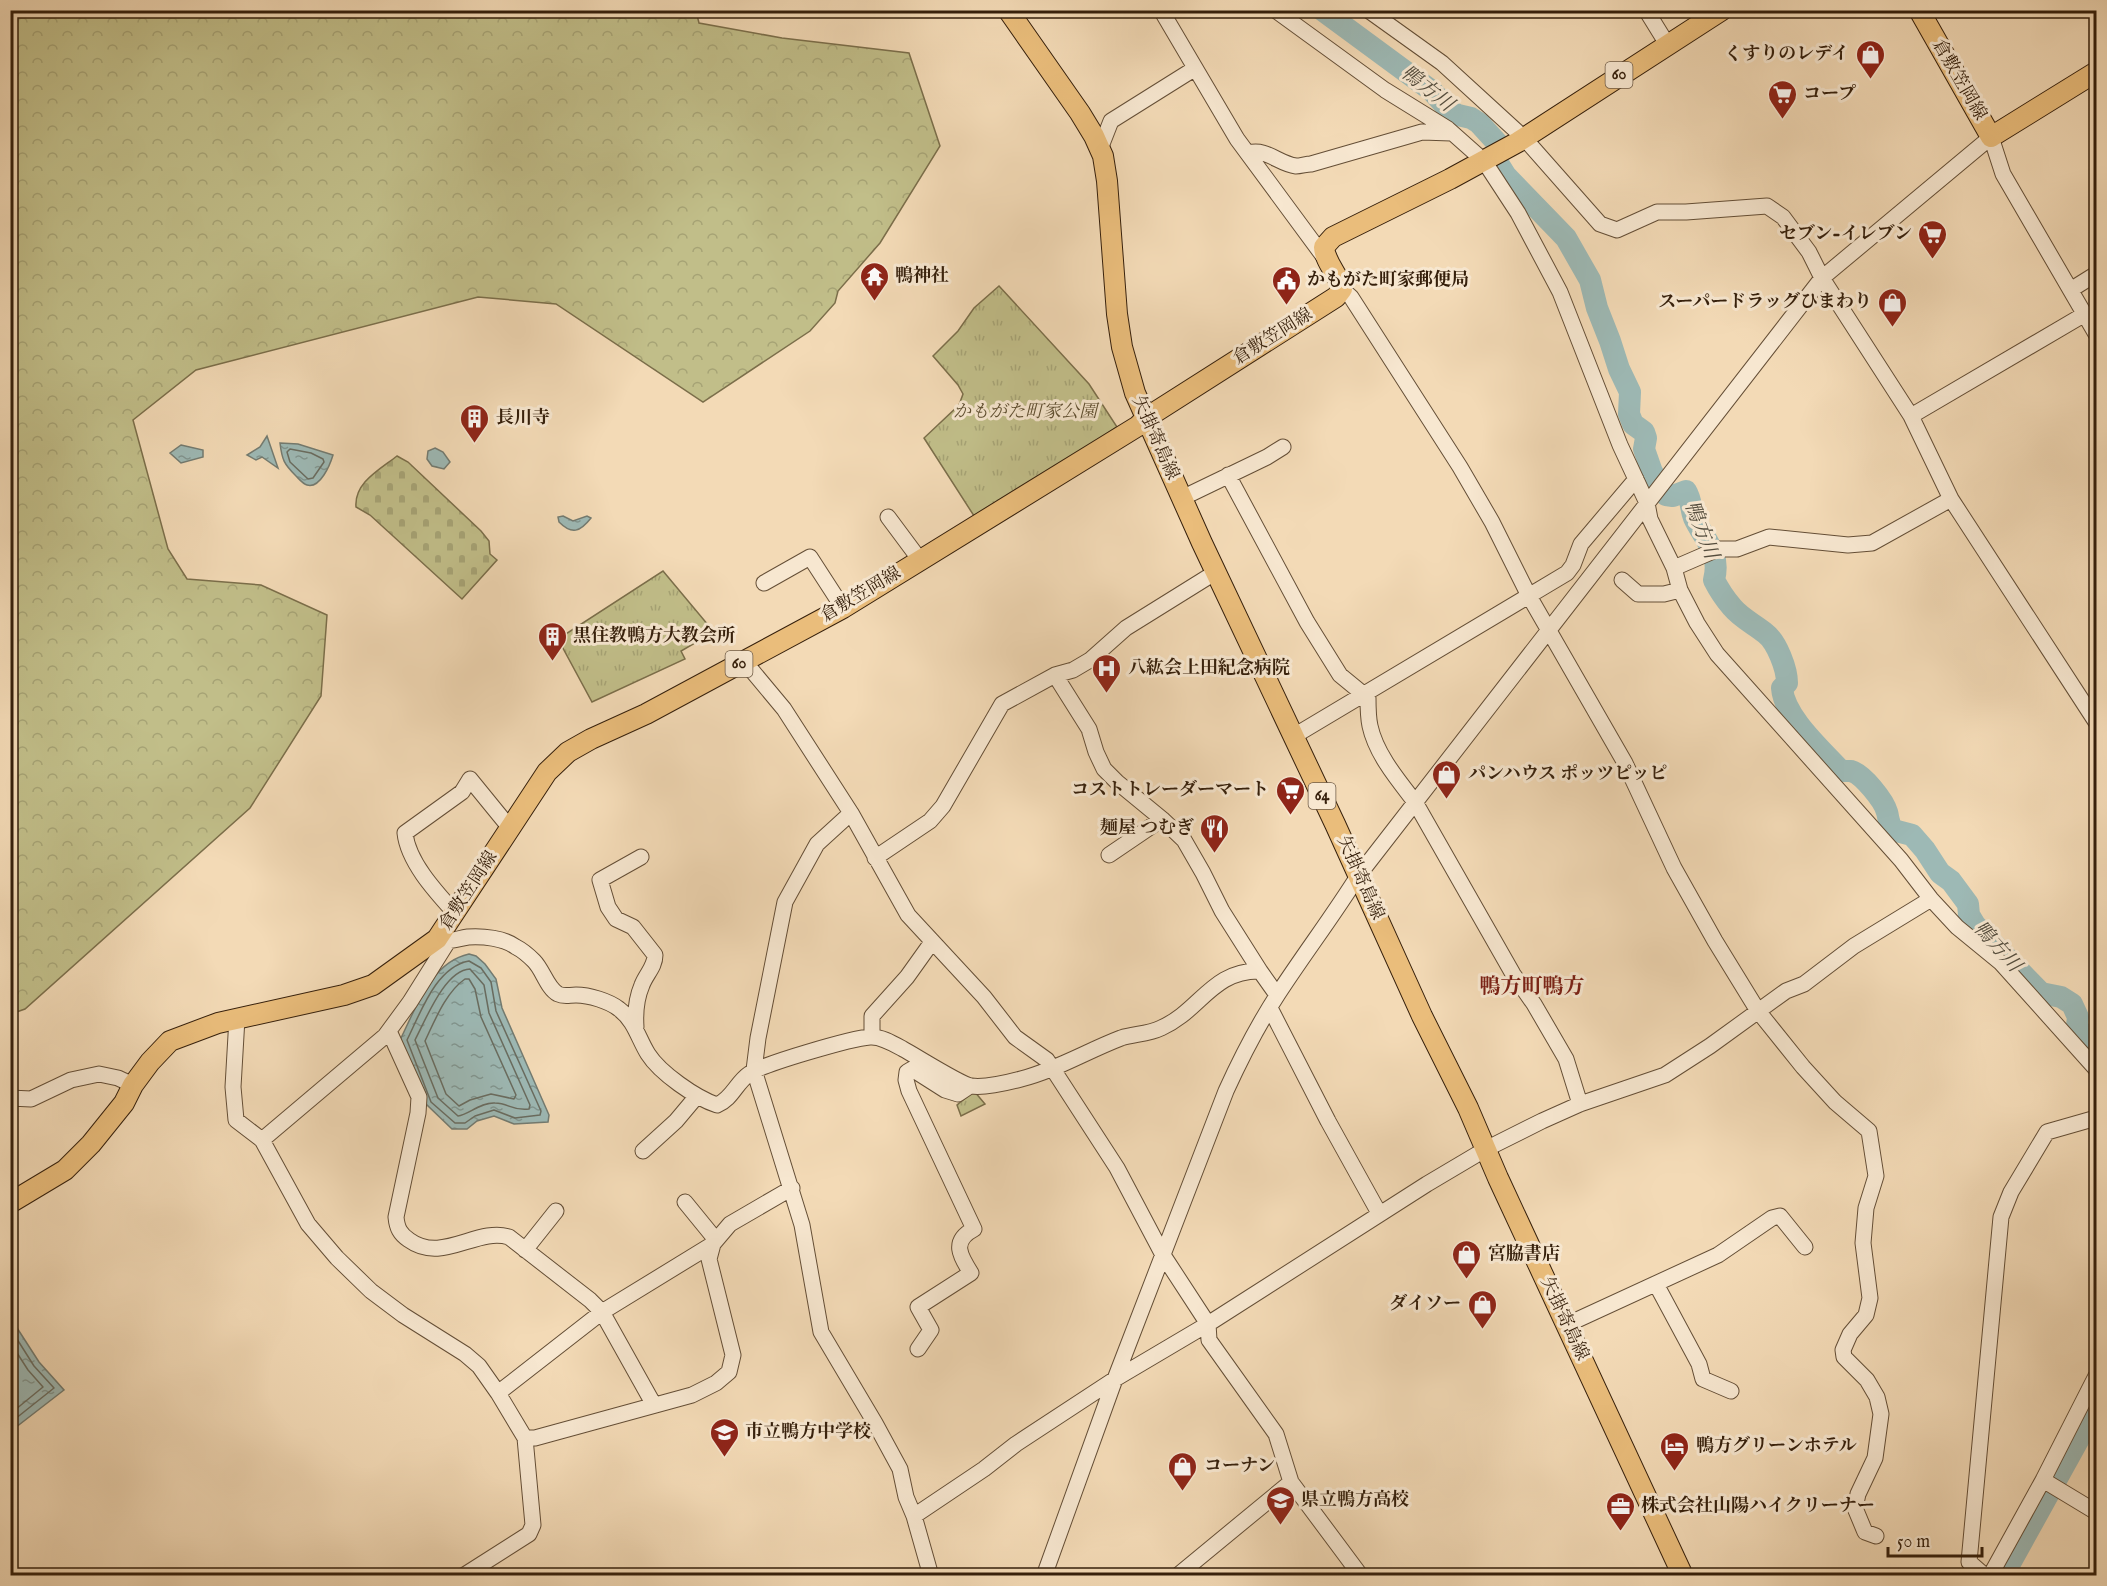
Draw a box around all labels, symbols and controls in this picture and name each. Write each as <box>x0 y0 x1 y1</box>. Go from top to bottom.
street label: 倉敷笠岡線 <box>1927 35 1991 125</box>
shop icon: くすりのレデイ <box>1854 38 1886 80</box>
place label: くすりのレデイ <box>1724 43 1849 66</box>
water label: 鴨方川 <box>1396 61 1460 119</box>
road number: 60 <box>1606 62 1632 88</box>
supermarket icon: コープ <box>1766 78 1798 120</box>
place label: コープ <box>1803 83 1856 106</box>
supermarket icon: セブン-イレブン <box>1917 218 1949 260</box>
place label: セブン-イレブン <box>1779 223 1912 246</box>
temple icon: 鴨神社 <box>858 260 890 302</box>
public building icon: かもがた町家郵便局 <box>1270 264 1302 306</box>
place label: 鴨神社 <box>895 265 949 288</box>
place label: かもがた町家郵便局 <box>1307 269 1469 292</box>
shop icon: スーパードラッグひまわり <box>1877 286 1909 328</box>
place label: スーパードラッグひまわり <box>1658 291 1872 314</box>
street label: 倉敷笠岡線 <box>1229 303 1317 371</box>
street label: 矢掛寄島線 <box>1126 392 1184 484</box>
park label: かもがた町家公園 <box>953 401 1100 424</box>
building icon: 長川寺 <box>459 402 491 444</box>
place label: 長川寺 <box>496 407 550 430</box>
water label: 鴨方川 <box>1679 498 1724 564</box>
street label: 倉敷笠岡線 <box>817 562 905 628</box>
building icon: 黒住教鴨方大教会所 <box>536 620 568 662</box>
place label: 黒住教鴨方大教会所 <box>573 625 735 648</box>
road number: 60 <box>726 651 752 677</box>
hospital icon: 八紘会上田紀念病院 <box>1091 652 1123 694</box>
place label: 八紘会上田紀念病院 <box>1128 657 1290 680</box>
shop icon: パンハウス ポッツピッピ <box>1431 758 1463 800</box>
place label: パンハウス ポッツピッピ <box>1468 763 1667 786</box>
supermarket icon: コストトレーダーマート <box>1274 774 1306 816</box>
place label: コストトレーダーマート <box>1071 779 1269 802</box>
road number: 64 <box>1308 783 1336 809</box>
restaurant icon: 麺屋 つむぎ <box>1199 812 1231 854</box>
place label: 麺屋 つむぎ <box>1100 817 1194 840</box>
street label: 矢掛寄島線 <box>1331 832 1389 924</box>
street label: 倉敷笠岡線 <box>435 847 503 935</box>
water label: 鴨方川 <box>1968 916 2028 979</box>
district label: 鴨方町鴨方 <box>1480 974 1585 1001</box>
shop icon: 宮脇書店 <box>1451 1238 1483 1280</box>
place label: 宮脇書店 <box>1488 1243 1560 1266</box>
street label: 矢掛寄島線 <box>1535 1273 1593 1365</box>
shop icon: ダイソー <box>1466 1288 1498 1330</box>
place label: ダイソー <box>1389 1293 1461 1316</box>
school or university icon: 市立鴨方中学校 <box>708 1416 740 1458</box>
place label: 市立鴨方中学校 <box>745 1421 871 1444</box>
hotel icon: 鴨方グリーンホテル <box>1659 1430 1691 1472</box>
place label: 鴨方グリーンホテル <box>1696 1435 1857 1458</box>
shop icon: コーナン <box>1167 1450 1199 1492</box>
place label: コーナン <box>1204 1455 1275 1478</box>
school or university icon: 県立鴨方高校 <box>1264 1484 1296 1526</box>
place label: 県立鴨方高校 <box>1301 1489 1409 1512</box>
office icon: 株式会社山陽ハイクリーナー <box>1604 1490 1636 1532</box>
place label: 株式会社山陽ハイクリーナー <box>1641 1495 1875 1518</box>
scale bar <box>1888 1520 1982 1558</box>
text: 50 m <box>1897 1531 1930 1554</box>

